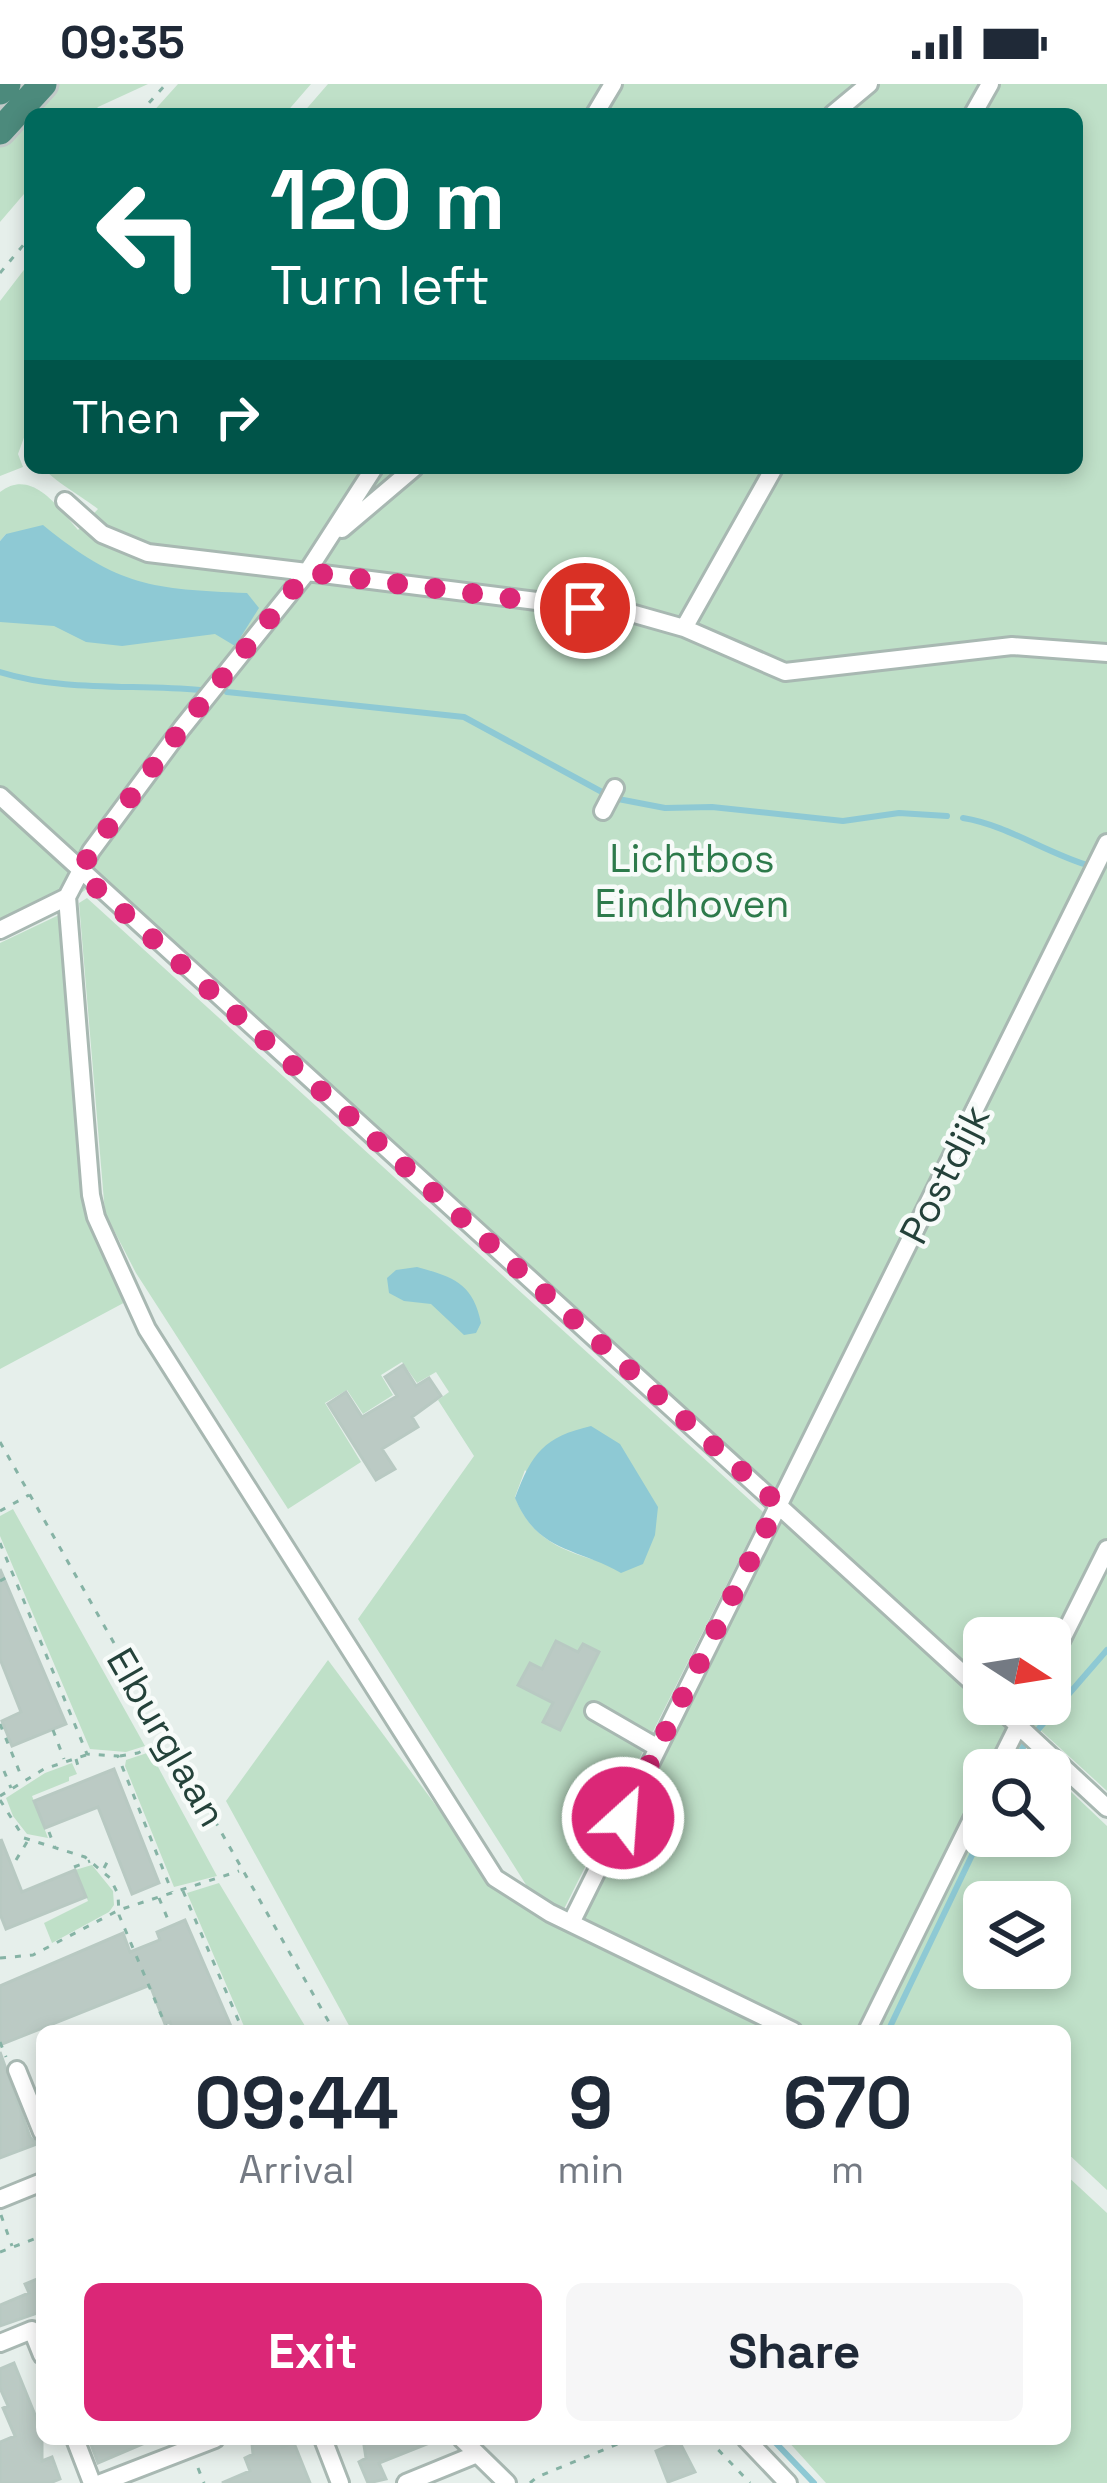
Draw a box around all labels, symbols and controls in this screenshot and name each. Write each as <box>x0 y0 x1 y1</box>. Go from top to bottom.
text: 09:35 <box>60 14 185 71</box>
text: 120 m <box>270 146 505 254</box>
icon: left <box>72 156 228 312</box>
text: Turn left <box>270 251 490 320</box>
icon: right <box>204 384 270 450</box>
text: Then <box>72 389 180 446</box>
pin <box>534 557 636 659</box>
icon: arrive <box>552 575 618 641</box>
park label: Lichtbos Eindhoven <box>595 834 789 928</box>
street label: Postdijk <box>889 1096 1000 1252</box>
north arrow <box>963 1617 1071 1725</box>
map controls <box>963 1617 1071 1989</box>
street label: Elburglaan <box>96 1639 237 1835</box>
button: search <box>963 1749 1071 1857</box>
position arrow <box>560 1755 686 1881</box>
button: layers <box>963 1881 1071 1989</box>
text: 09:44 <box>195 2057 399 2149</box>
text: 9 <box>569 2057 613 2149</box>
text: 670 <box>783 2057 912 2149</box>
text: Arrival <box>239 2145 355 2194</box>
text: min <box>557 2145 624 2194</box>
text: m <box>831 2145 864 2194</box>
button: Exit <box>84 2283 542 2421</box>
button: Share <box>566 2283 1023 2421</box>

